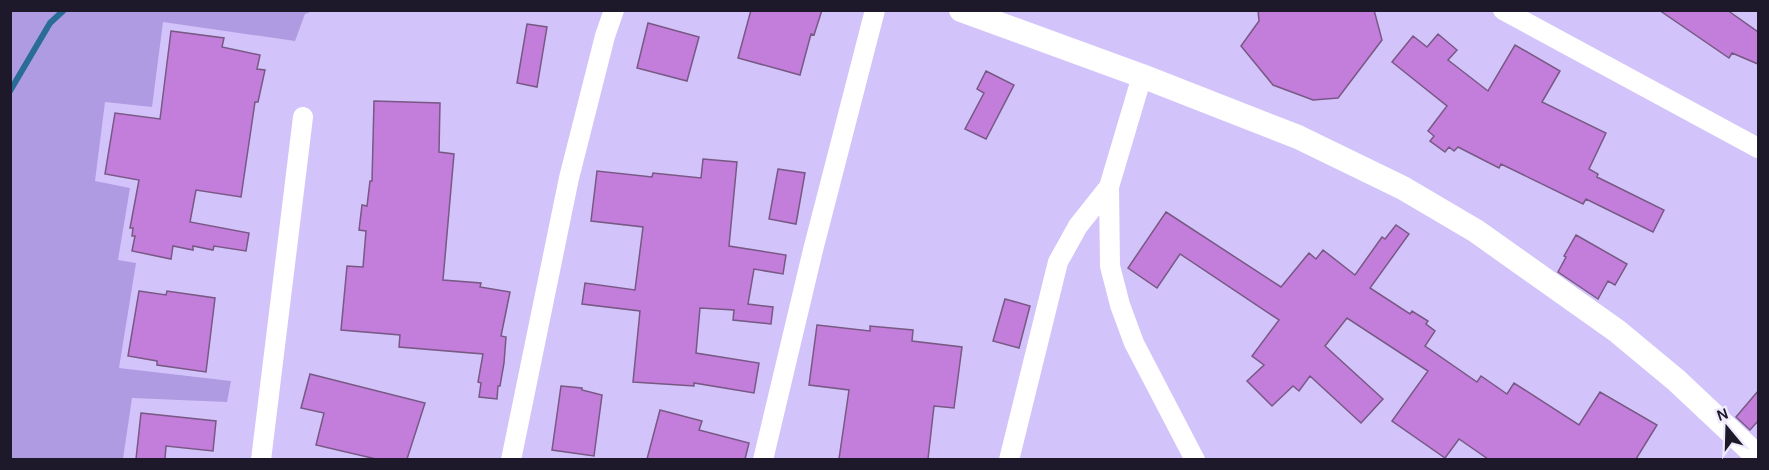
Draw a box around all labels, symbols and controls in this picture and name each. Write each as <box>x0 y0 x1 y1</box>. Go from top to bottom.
north arrow <box>1697 398 1757 458</box>
text: N <box>1714 403 1731 425</box>

